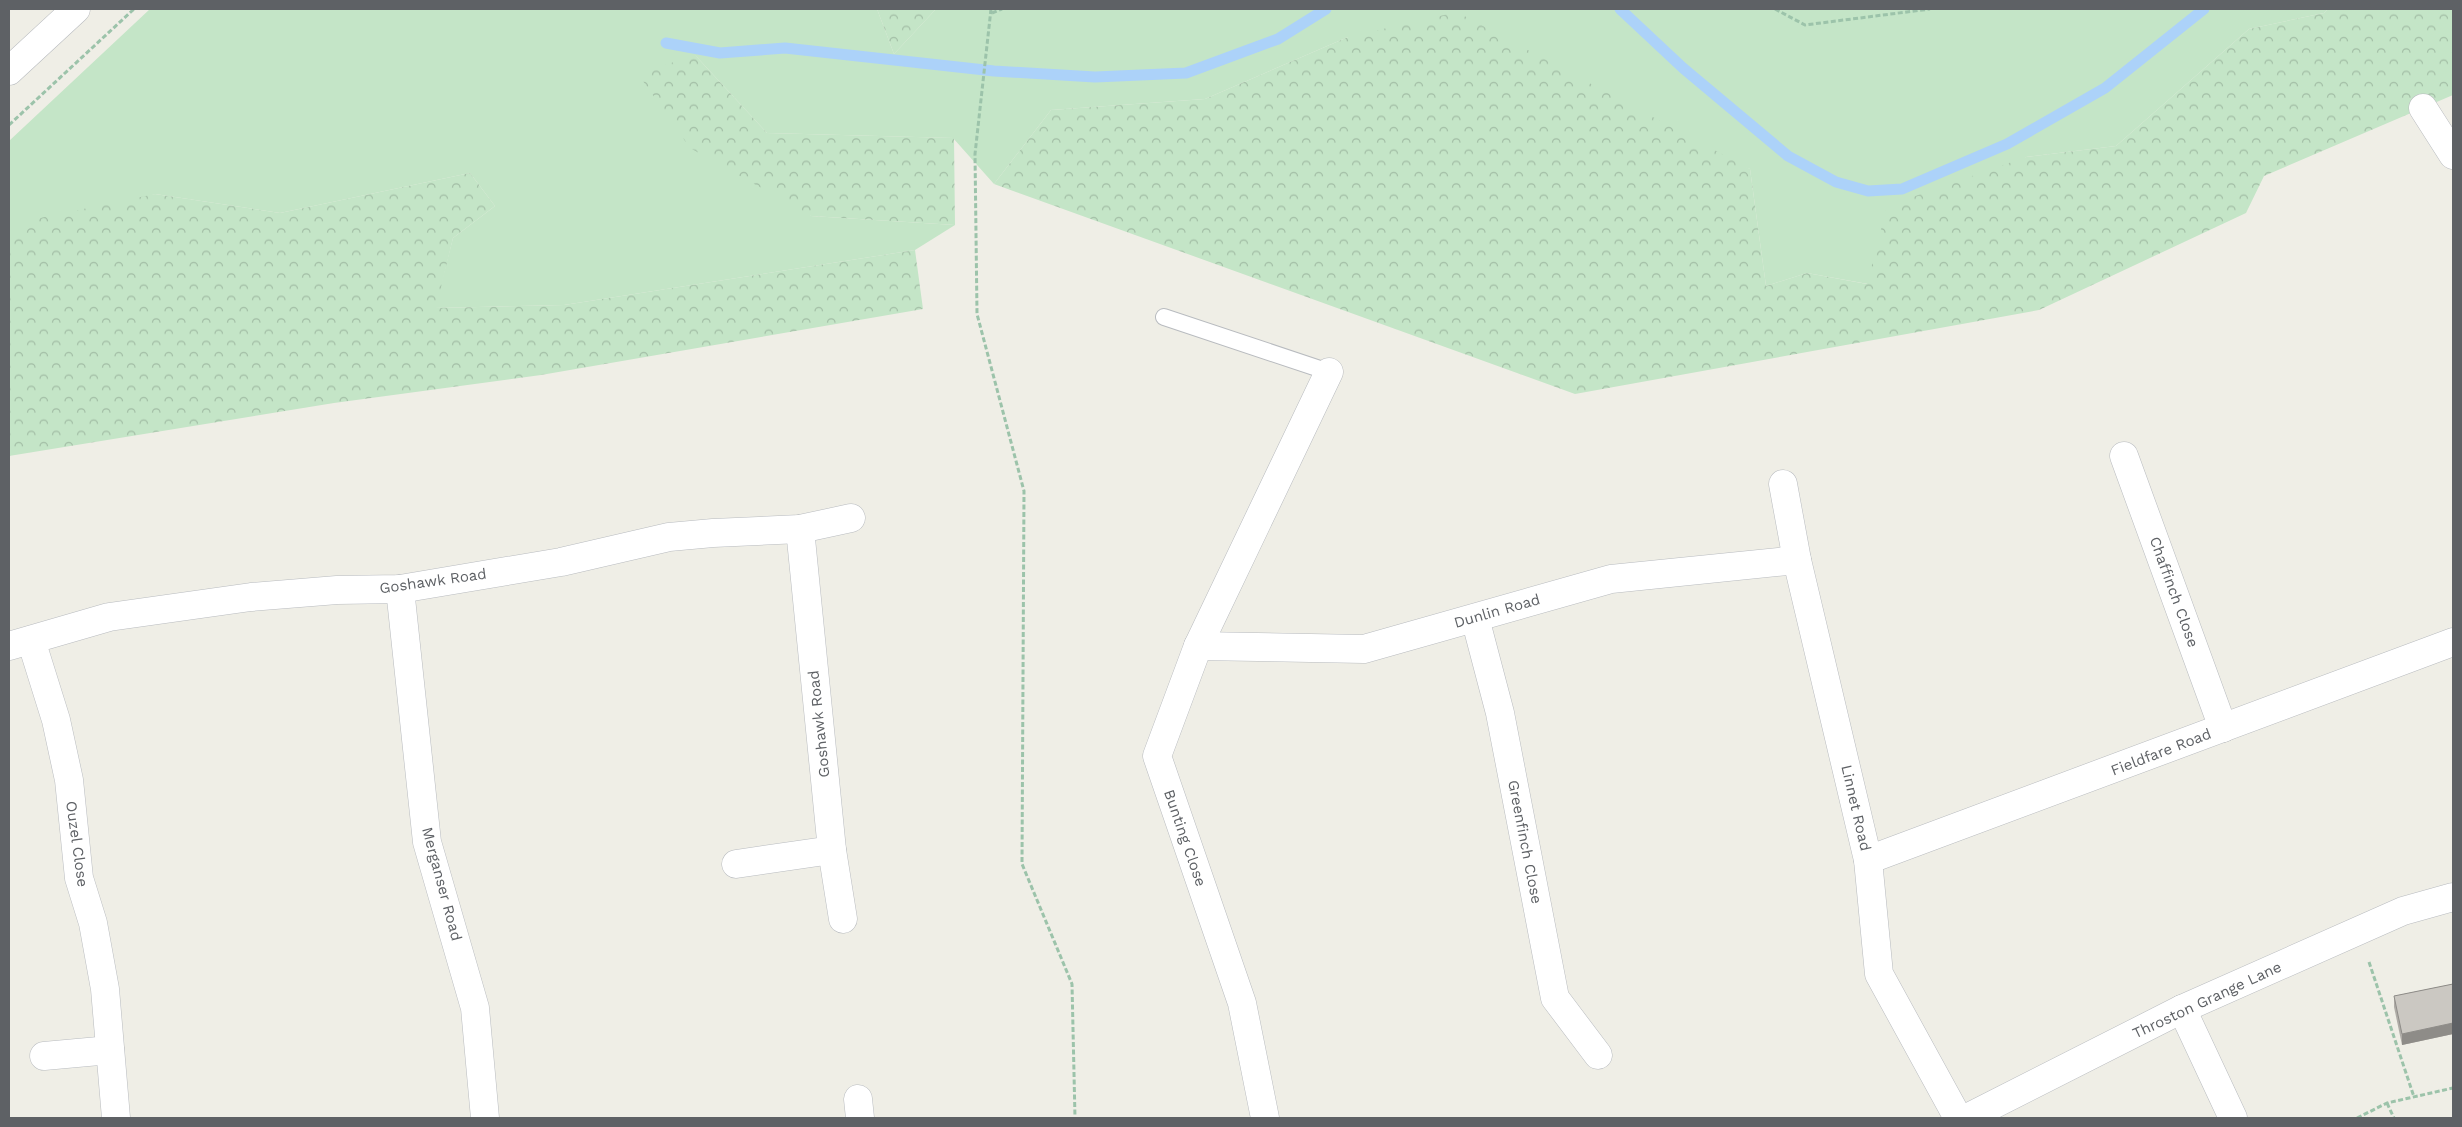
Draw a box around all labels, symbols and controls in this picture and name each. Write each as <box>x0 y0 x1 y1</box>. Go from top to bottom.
street label: Chaffinch Close <box>2146 534 2202 650</box>
street label: Goshawk Road <box>378 565 488 597</box>
street label: Dunlin Road <box>1452 590 1542 632</box>
street label: Goshawk Road <box>804 669 834 779</box>
street label: Fieldfare Road <box>2108 725 2214 779</box>
street label: Linnet Road <box>1837 763 1875 853</box>
street label: Greenfinch Close <box>1504 779 1546 905</box>
street label: Bunting Close <box>1160 787 1210 889</box>
street label: Ouzel Close <box>62 800 92 888</box>
street label: Merganser Road <box>418 825 466 943</box>
street label: Throston Grange Lane <box>2130 958 2284 1042</box>

